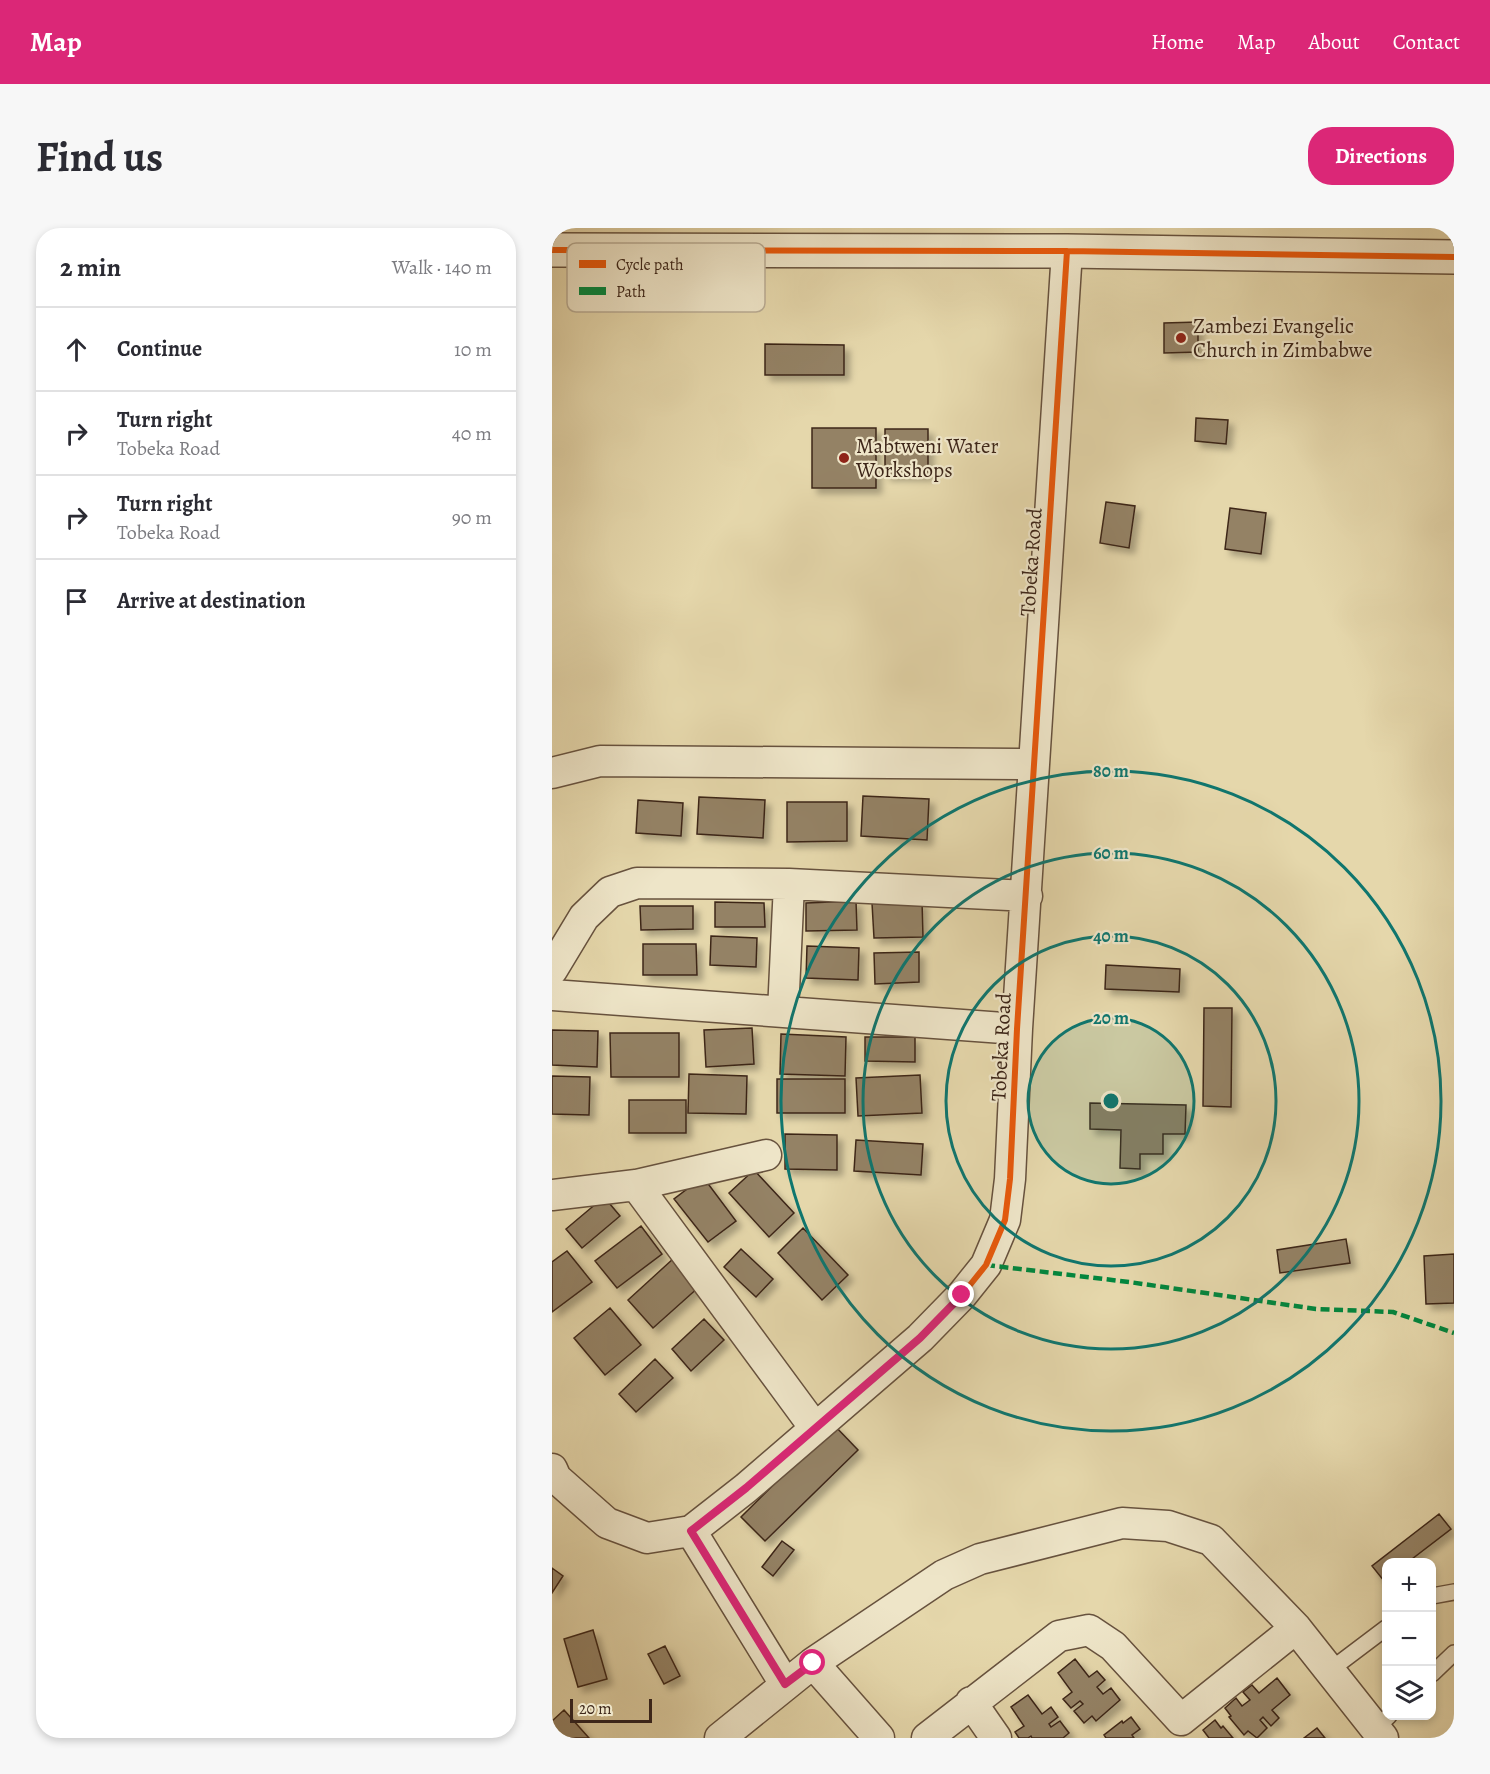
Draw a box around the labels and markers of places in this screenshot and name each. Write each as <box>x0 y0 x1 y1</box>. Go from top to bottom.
place label: Zambezi Evangelic Church in Zimbabwe <box>1193 312 1372 364</box>
marker: Zambezi Evangelic Church in Zimbabwe <box>1174 331 1188 345</box>
place label: Mabtweni Water Workshops <box>855 432 999 484</box>
marker: Mabtweni Water Workshops <box>837 451 851 465</box>
centre of rings <box>1101 1091 1121 1111</box>

